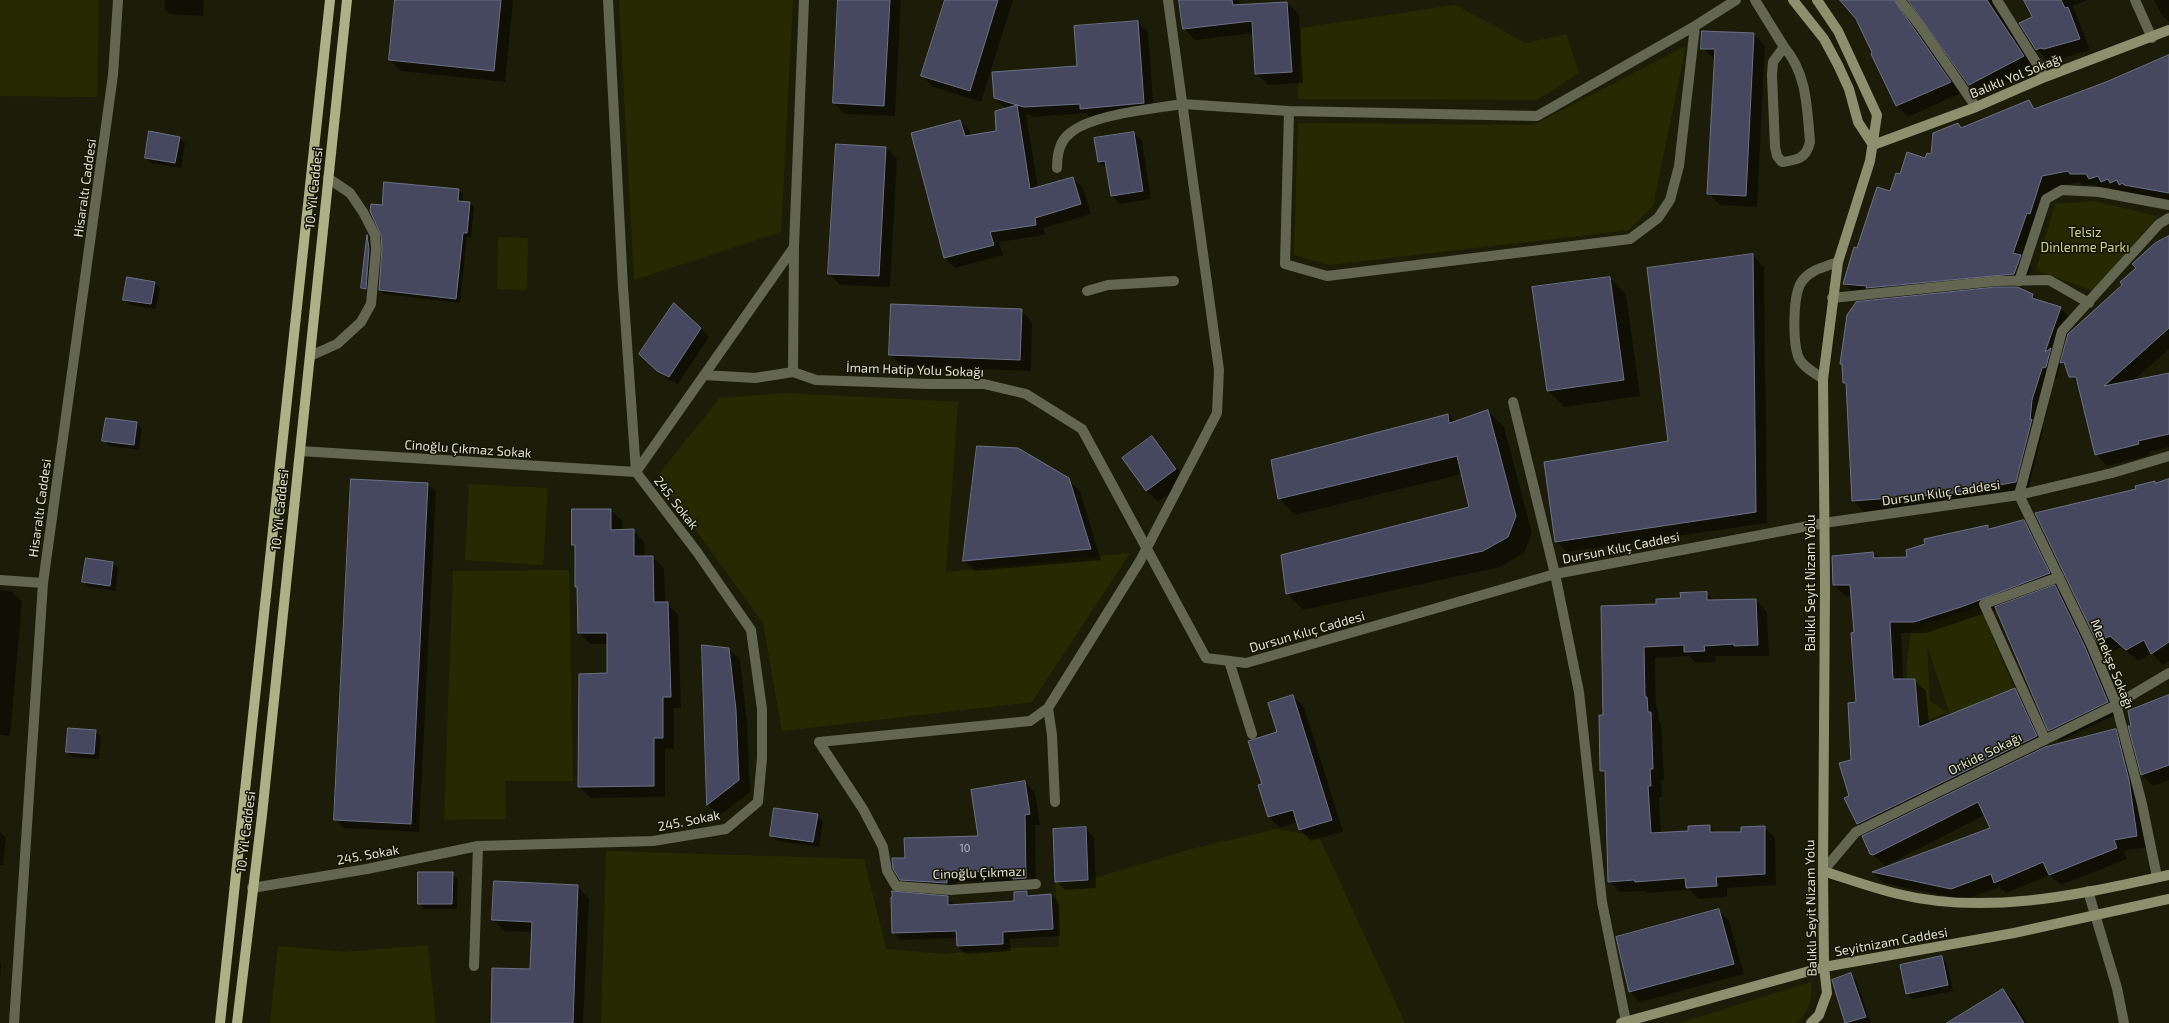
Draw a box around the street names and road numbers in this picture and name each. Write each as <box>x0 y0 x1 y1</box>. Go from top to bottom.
street label: Balıklı Yol Sokağı <box>1967 50 2065 102</box>
street label: Hisaraltı Caddesi <box>70 138 100 238</box>
street label: 10. Yıl Caddesi <box>302 146 326 230</box>
street label: İmam Hatip Yolu Sokağı <box>846 360 984 380</box>
street label: Cinoğlu Çıkmaz Sokak <box>404 437 532 461</box>
street label: Hisaraltı Caddesi <box>25 458 55 558</box>
street label: 10. Yıl Caddesi <box>268 468 292 552</box>
street label: 245. Sokak <box>650 473 702 533</box>
street label: Dursun Kılıç Caddesi <box>1881 477 2001 509</box>
street label: Balıklı Seyit Nizam Yolu <box>1803 515 1819 651</box>
street label: Dursun Kılıç Caddesi <box>1561 529 1681 567</box>
street label: Dursun Kılıç Caddesi <box>1248 608 1366 656</box>
street label: Menekşe Sokağı <box>2087 617 2137 711</box>
street label: Orkide Sokağı <box>1946 729 2024 779</box>
street label: 10. Yıl Caddesi <box>233 790 259 874</box>
street label: 245. Sokak <box>656 807 722 835</box>
street label: Balıklı Seyit Nizam Yolu <box>1802 840 1820 976</box>
street label: 245. Sokak <box>336 842 400 868</box>
street label: Cinoğlu Çıkmazı <box>932 864 1026 882</box>
street label: Seyitnizam Caddesi <box>1833 924 1949 960</box>

